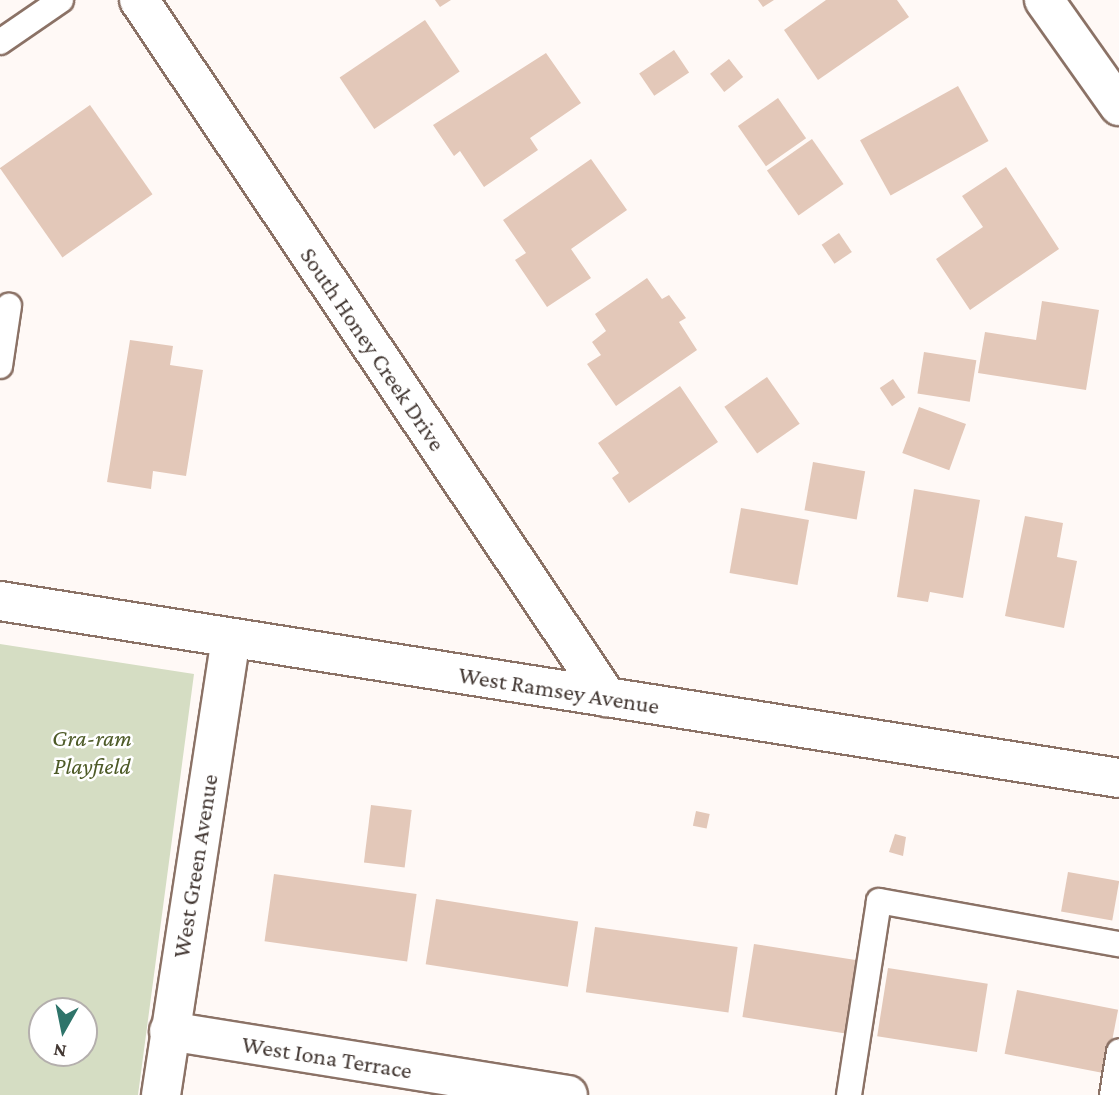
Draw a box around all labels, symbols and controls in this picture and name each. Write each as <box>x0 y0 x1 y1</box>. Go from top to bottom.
street label: South Honey Creek Drive <box>294 242 452 456</box>
street label: West Ramsey Avenue <box>456 660 662 720</box>
park label: Gra-ram Playfield <box>52 724 132 780</box>
street label: West Green Avenue <box>166 772 224 960</box>
north arrow <box>28 997 98 1067</box>
street label: West Iona Terrace <box>240 1029 414 1085</box>
text: N <box>52 1040 68 1063</box>

